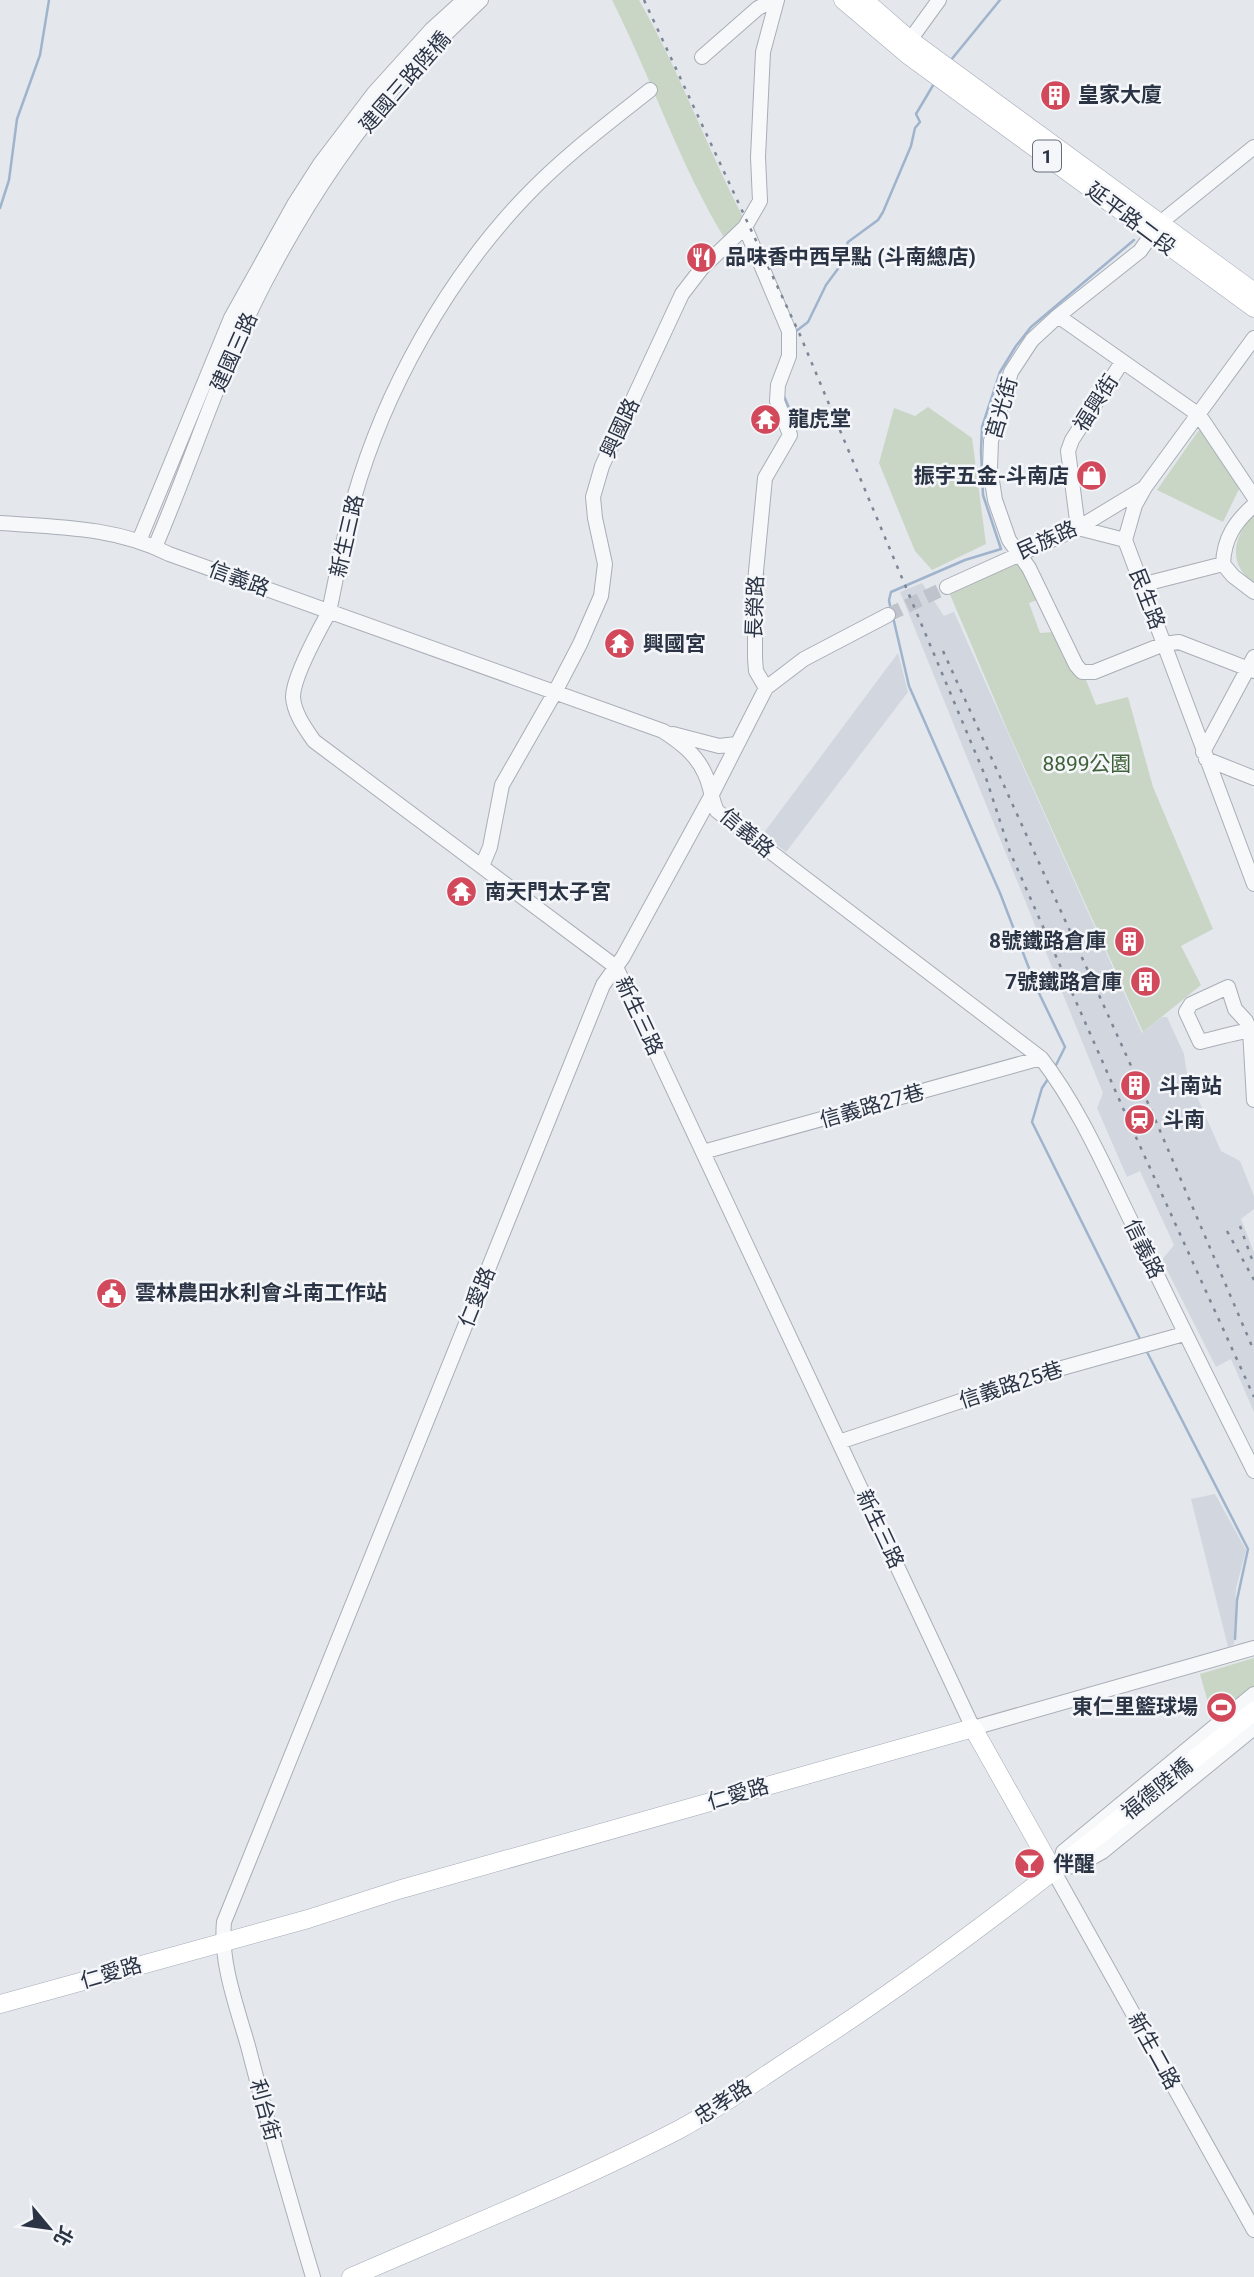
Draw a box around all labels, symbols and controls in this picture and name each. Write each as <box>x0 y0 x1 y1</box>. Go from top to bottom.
street label: 建國三路陸橋 <box>355 27 455 137</box>
building icon: 皇家大廈 <box>1038 78 1072 112</box>
place label: 皇家大廈 <box>1078 83 1162 107</box>
road number: 1 <box>1033 140 1061 172</box>
street label: 延平路二段 <box>1082 178 1180 260</box>
restaurant icon: 品味香中西早點 (斗南總店) <box>685 240 719 274</box>
place label: 品味香中西早點 (斗南總店) <box>725 245 976 269</box>
street label: 建國三路 <box>206 309 262 395</box>
street label: 福興街 <box>1069 370 1123 436</box>
street label: 莒光街 <box>982 374 1022 442</box>
street label: 興國路 <box>596 394 644 462</box>
temple icon: 龍虎堂 <box>748 402 782 436</box>
place label: 龍虎堂 <box>788 407 851 431</box>
shop icon: 振宇五金-斗南店 <box>1075 459 1109 493</box>
place label: 振宇五金-斗南店 <box>914 464 1069 488</box>
street label: 新生三路 <box>326 492 368 580</box>
street label: 民族路 <box>1013 516 1081 564</box>
street label: 信義路 <box>205 557 273 601</box>
street label: 民生路 <box>1125 565 1169 633</box>
street label: 長榮路 <box>742 575 768 639</box>
temple icon: 興國宮 <box>603 627 637 661</box>
place label: 興國宮 <box>643 632 706 656</box>
park label: 8899公園 <box>1042 752 1132 776</box>
street label: 信義路 <box>715 804 779 862</box>
temple icon: 南天門太子宮 <box>445 875 479 909</box>
place label: 南天門太子宮 <box>485 880 611 904</box>
building icon: 8號鐵路倉庫 <box>1112 924 1146 958</box>
place label: 8號鐵路倉庫 <box>989 929 1106 953</box>
building icon: 7號鐵路倉庫 <box>1128 965 1162 999</box>
place label: 7號鐵路倉庫 <box>1005 970 1122 994</box>
street label: 新生三路 <box>610 973 668 1059</box>
building icon: 斗南站 <box>1119 1069 1153 1103</box>
place label: 斗南站 <box>1159 1074 1222 1098</box>
street label: 信義路27巷 <box>817 1080 927 1132</box>
station icon: 斗南 <box>1123 1103 1157 1137</box>
place label: 斗南 <box>1163 1108 1205 1132</box>
street label: 信義路 <box>1119 1215 1169 1283</box>
street label: 仁愛路 <box>454 1263 500 1331</box>
public building icon: 雲林農田水利會斗南工作站 <box>95 1276 129 1310</box>
place label: 雲林農田水利會斗南工作站 <box>135 1281 387 1305</box>
street label: 信義路25巷 <box>956 1357 1066 1413</box>
street label: 新生三路 <box>851 1486 909 1572</box>
sports icon: 東仁里籃球場 <box>1204 1690 1238 1724</box>
place label: 東仁里籃球場 <box>1072 1695 1198 1719</box>
street label: 福德陸橋 <box>1117 1753 1197 1825</box>
street label: 仁愛路 <box>704 1774 772 1814</box>
bar icon: 伴醒 <box>1013 1847 1047 1881</box>
place label: 伴醒 <box>1053 1852 1095 1876</box>
street label: 仁愛路 <box>77 1953 145 1993</box>
street label: 新生二路 <box>1123 2008 1185 2094</box>
street label: 忠孝路 <box>690 2075 756 2129</box>
street label: 利台街 <box>245 2076 285 2144</box>
north arrow <box>14 2193 84 2263</box>
text: 北 <box>49 2222 78 2250</box>

